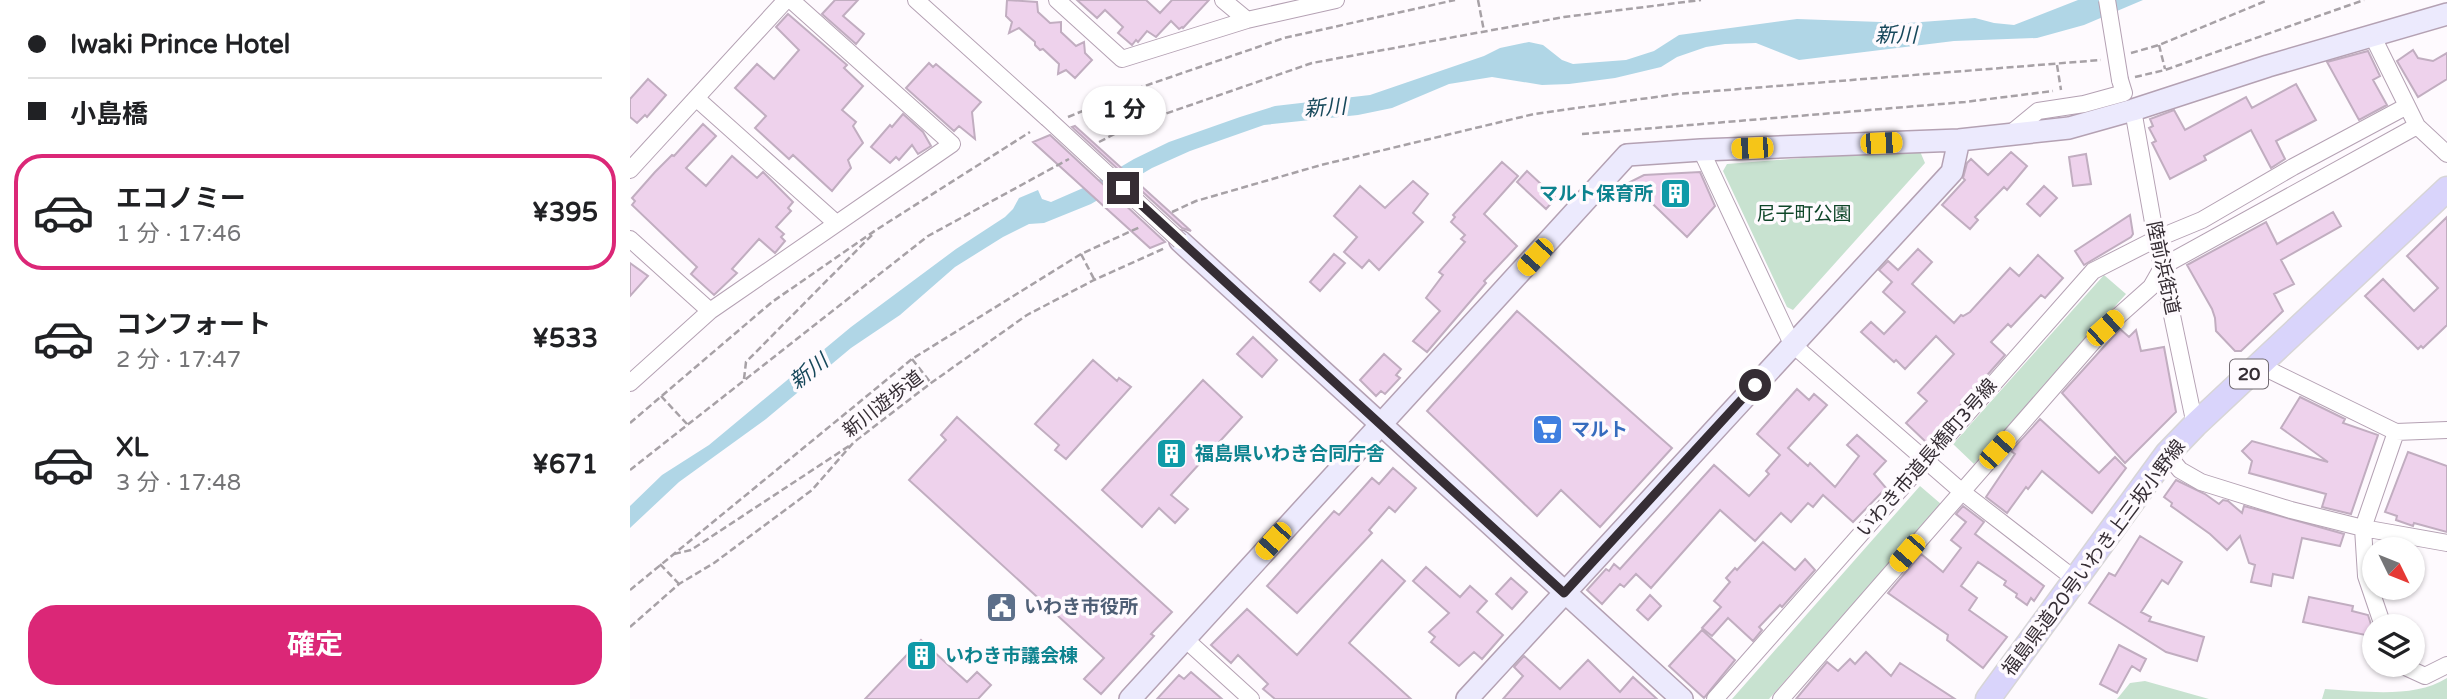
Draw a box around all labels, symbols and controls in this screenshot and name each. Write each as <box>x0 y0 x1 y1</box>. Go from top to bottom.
water label: 新川 <box>1875 23 1919 48</box>
text: Iwaki Prince Hotel <box>70 29 290 60</box>
callout: 1 分 <box>1081 86 1165 136</box>
water label: 新川 <box>1303 94 1349 122</box>
text: 1 分 <box>1102 96 1146 124</box>
text: 小島橋 <box>70 99 148 130</box>
car <box>1860 132 1903 154</box>
car <box>1731 137 1774 159</box>
route end <box>1107 172 1139 204</box>
building icon: マルト保育所 <box>1659 177 1693 211</box>
icon: car <box>32 181 95 244</box>
text: エコノミー <box>116 183 246 214</box>
place label: マルト保育所 <box>1539 183 1653 205</box>
text: ¥395 <box>532 197 598 228</box>
park label: 尼子町公園 <box>1756 203 1852 225</box>
street label: 陸前浜街道 <box>2142 219 2184 317</box>
text: 1 分 · 17:46 <box>116 220 241 248</box>
car <box>1514 234 1557 280</box>
car <box>2083 306 2128 350</box>
icon: car <box>32 307 95 370</box>
text: コンフォート <box>116 309 271 340</box>
text: ¥533 <box>532 323 598 354</box>
text: 2 分 · 17:47 <box>116 346 241 374</box>
water label: 新川 <box>785 348 835 395</box>
road number: 20 <box>2230 360 2268 388</box>
street label: 新川遊歩道 <box>839 366 927 442</box>
route start <box>1739 369 1771 401</box>
street label: いわき市道長橋町3号線 <box>1852 375 2002 541</box>
supermarket icon: マルト <box>1531 413 1565 447</box>
place label: マルト <box>1571 419 1628 441</box>
car <box>1976 427 2019 473</box>
text: XL <box>116 432 148 463</box>
icon: car <box>32 433 95 496</box>
street label: 福島県道20号いわき上三坂小野線 <box>1998 436 2190 680</box>
building icon: 福島県いわき合同庁舎 <box>1155 437 1189 471</box>
place label: 福島県いわき合同庁舎 <box>1195 443 1385 465</box>
text: ¥671 <box>532 449 598 480</box>
text: 3 分 · 17:48 <box>116 469 241 497</box>
car <box>1252 518 1295 564</box>
car <box>1886 530 1929 576</box>
north arrow <box>2362 537 2426 600</box>
map controls <box>2362 537 2425 677</box>
public building icon: いわき市役所 <box>984 590 1018 624</box>
place label: いわき市役所 <box>1024 596 1138 618</box>
button: 確定 <box>28 605 602 685</box>
button: layers <box>2362 614 2425 677</box>
building icon: いわき市議会棟 <box>905 639 939 673</box>
place label: いわき市議会棟 <box>945 645 1078 667</box>

